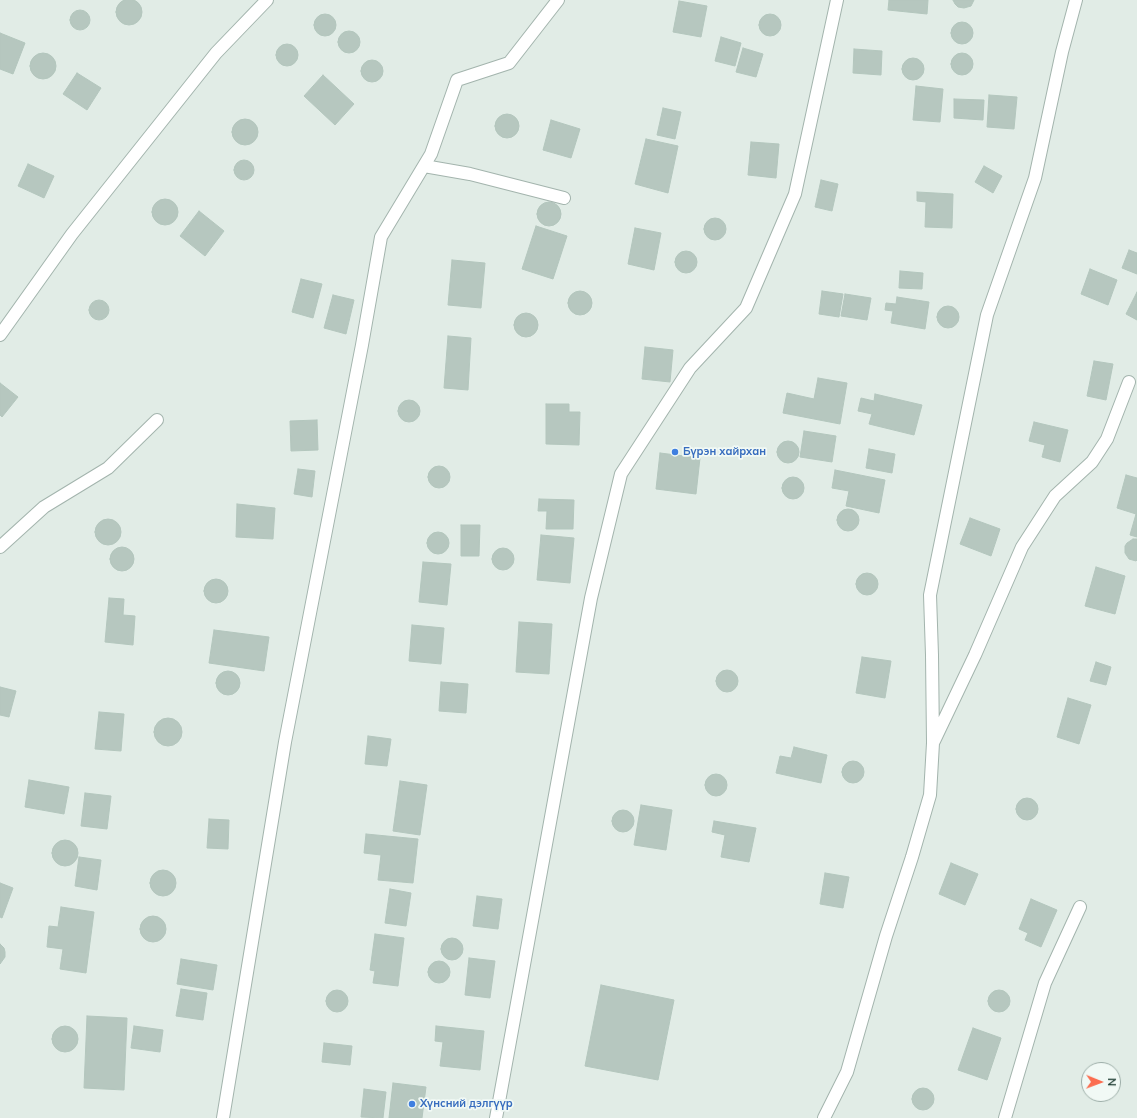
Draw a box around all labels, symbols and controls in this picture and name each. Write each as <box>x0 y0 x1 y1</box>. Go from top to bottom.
place label: Бүрэн хайрхан <box>683 445 766 459</box>
marker: Бүрэн хайрхан <box>670 447 680 457</box>
north arrow <box>1081 1062 1121 1102</box>
text: N <box>1105 1078 1119 1086</box>
place label: Хүнсний дэлгүүр <box>420 1097 513 1111</box>
marker: Хүнсний дэлгүүр <box>407 1099 417 1109</box>

